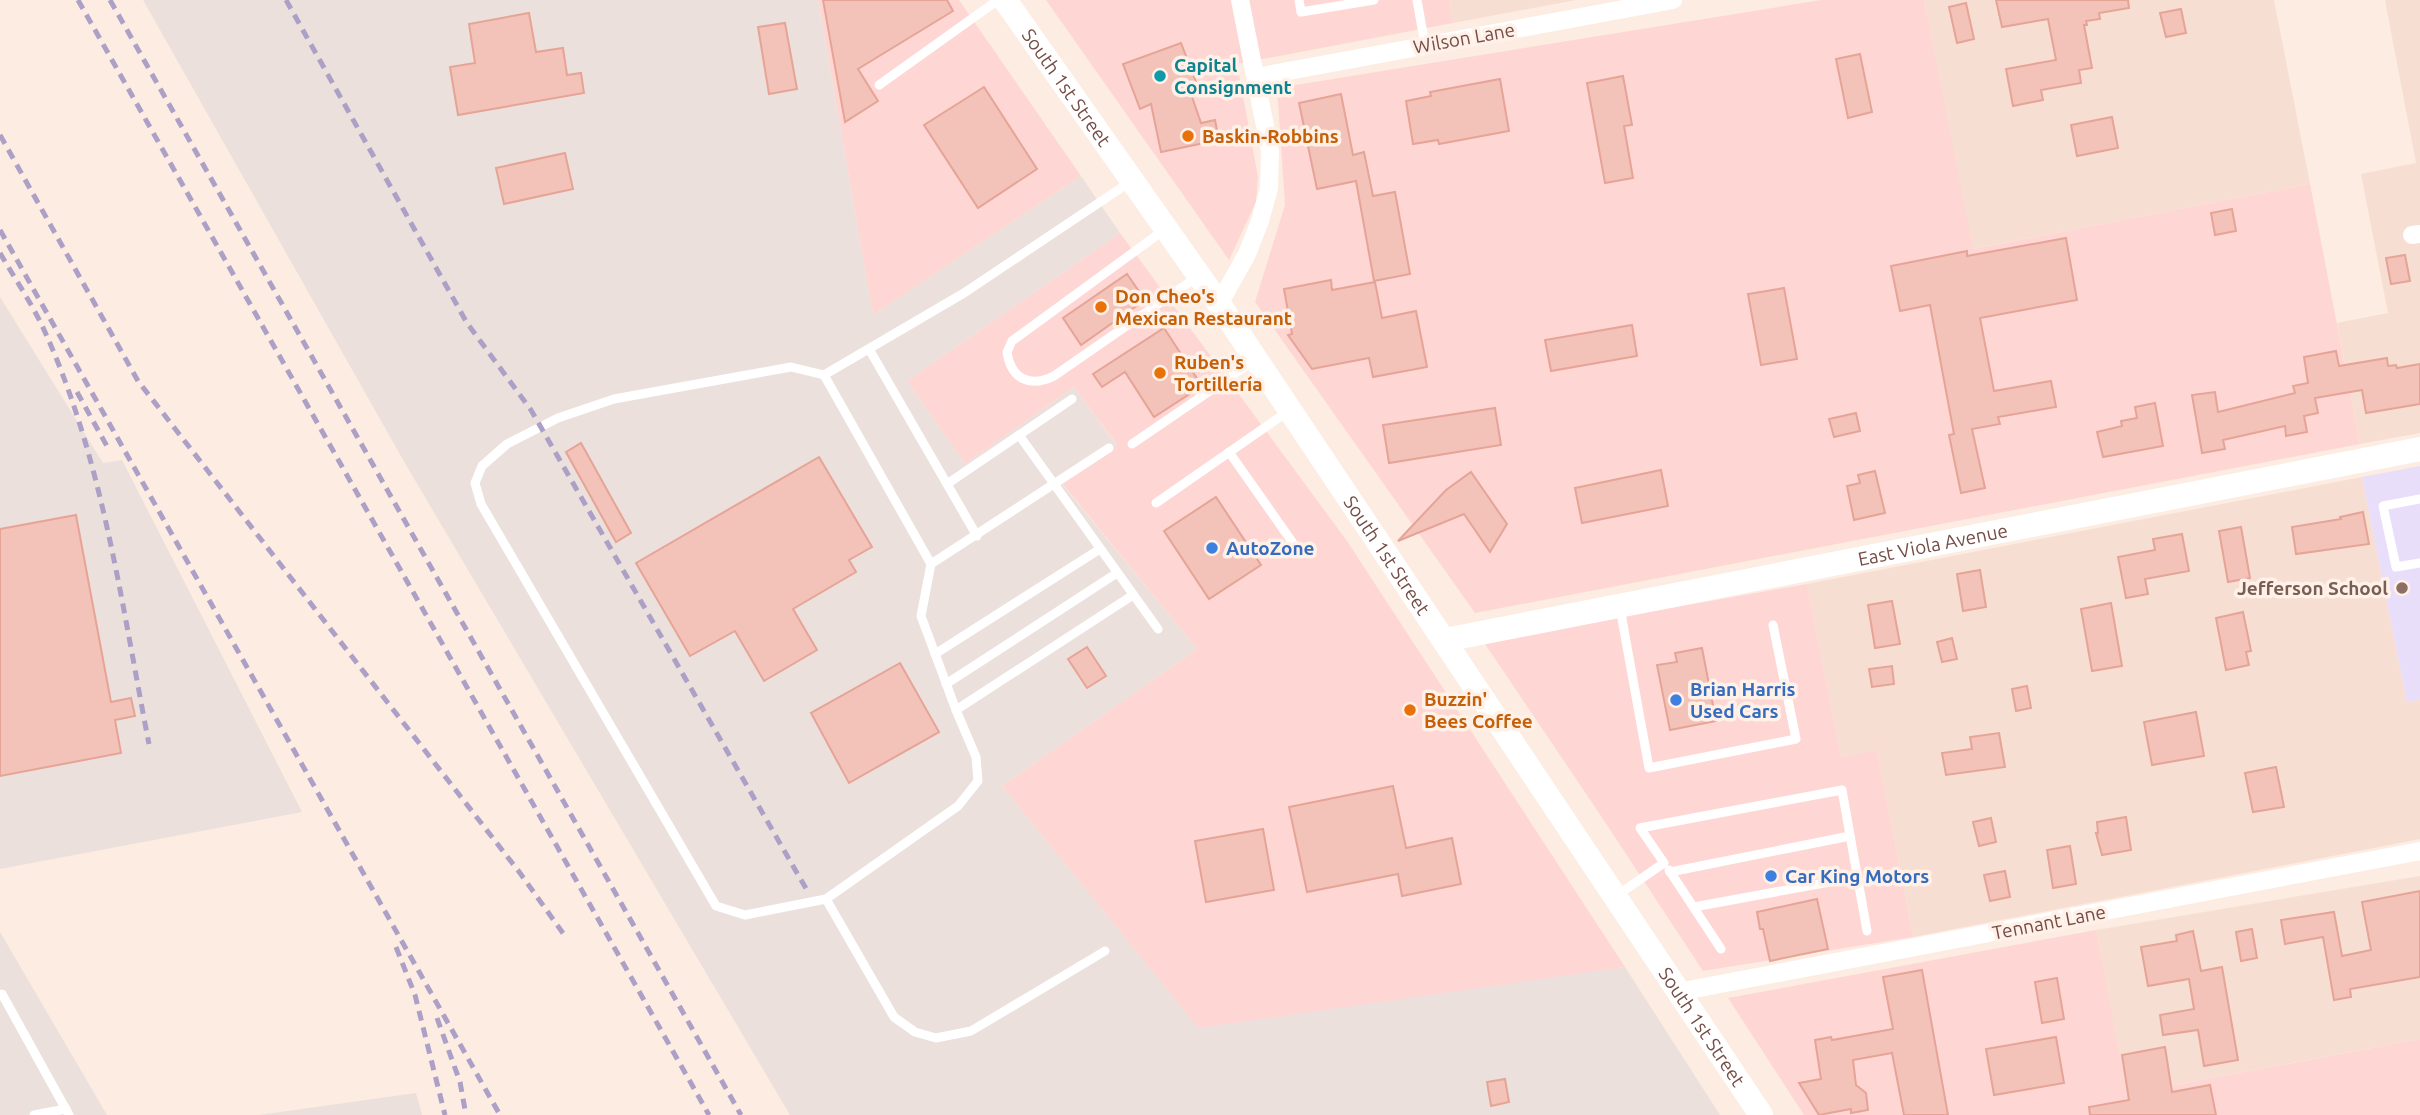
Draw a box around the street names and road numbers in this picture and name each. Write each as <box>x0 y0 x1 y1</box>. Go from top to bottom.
street label: Wilson Lane <box>1411 18 1517 58</box>
street label: South 1st Street <box>1018 25 1116 151</box>
street label: South 1st Street <box>1339 492 1435 619</box>
street label: East Viola Avenue <box>1856 519 2010 570</box>
street label: Tennant Lane <box>1990 900 2108 944</box>
street label: South 1st Street <box>1654 963 1750 1091</box>

